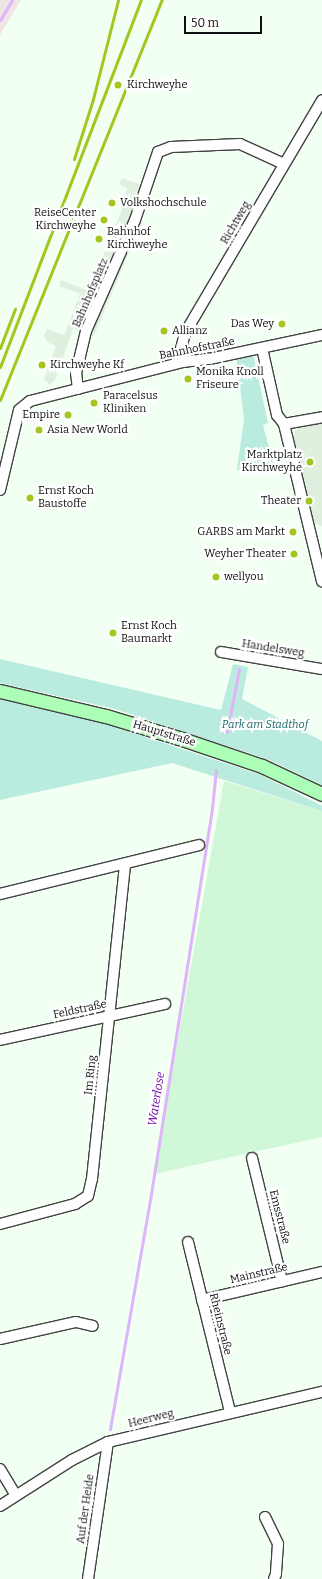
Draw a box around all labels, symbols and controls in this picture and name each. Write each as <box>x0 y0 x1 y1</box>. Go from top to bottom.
scale bar <box>186 8 264 34</box>
text: 50 m <box>191 16 219 30</box>
place label: Kirchweyhe <box>127 78 187 92</box>
marker: Kirchweyhe <box>112 79 124 91</box>
place label: Volkshochschule <box>120 196 206 210</box>
marker: Volkshochschule <box>107 198 117 208</box>
street label: Richtweg <box>218 199 254 247</box>
place label: ReiseCenter Kirchweyhe <box>34 207 96 233</box>
marker: ReiseCenter Kirchweyhe <box>99 215 109 225</box>
place label: Bahnhof Kirchweyhe <box>107 226 167 252</box>
marker: Bahnhof Kirchweyhe <box>94 234 104 244</box>
street label: Bahnhofsplatz <box>71 256 111 330</box>
place label: Das Wey <box>231 317 274 331</box>
marker: Das Wey <box>277 319 287 329</box>
place label: Allianz <box>172 324 207 338</box>
marker: Allianz <box>159 326 169 336</box>
street label: Bahnhofstraße <box>158 335 236 363</box>
place label: Kirchweyhe Kf <box>50 358 124 372</box>
marker: Kirchweyhe Kf <box>37 360 47 370</box>
place label: Monika Knoll Friseure <box>196 366 264 392</box>
marker: Monika Knoll Friseure <box>183 374 193 384</box>
place label: Paracelsus Kliniken <box>103 390 158 416</box>
marker: Paracelsus Kliniken <box>88 397 100 409</box>
place label: Empire <box>22 408 60 422</box>
marker: Empire <box>63 410 73 420</box>
place label: Asia New World <box>47 423 128 437</box>
marker: Asia New World <box>34 425 44 435</box>
place label: Marktplatz Kirchweyhe <box>242 449 302 475</box>
marker: Marktplatz Kirchweyhe <box>305 457 315 467</box>
place label: Ernst Koch Baustoffe <box>38 485 94 511</box>
marker: Ernst Koch Baustoffe <box>25 493 35 503</box>
place label: Theater <box>261 494 301 508</box>
marker: Theater <box>304 496 314 506</box>
place label: GARBS am Markt <box>197 525 285 539</box>
marker: GARBS am Markt <box>288 527 298 537</box>
place label: Weyher Theater <box>204 547 286 561</box>
marker: Weyher Theater <box>289 549 299 559</box>
place label: wellyou <box>224 570 264 584</box>
marker: wellyou <box>211 572 221 582</box>
place label: Ernst Koch Baumarkt <box>121 620 177 646</box>
marker: Ernst Koch Baumarkt <box>108 628 118 638</box>
street label: Handelsweg <box>241 638 305 660</box>
street label: Hauptstraße <box>131 718 197 750</box>
park label: Park am Stadthof <box>222 718 308 732</box>
street label: Feldstraße <box>52 998 108 1022</box>
street label: Im Ring <box>82 1054 100 1096</box>
water label: Waterlose <box>146 1071 168 1127</box>
street label: Emsstraße <box>266 1189 292 1245</box>
street label: Mainstraße <box>229 1261 289 1287</box>
street label: Rheinstraße <box>206 1292 234 1356</box>
street label: Heerweg <box>127 1407 175 1431</box>
street label: Auf der Heide <box>75 1473 97 1545</box>

